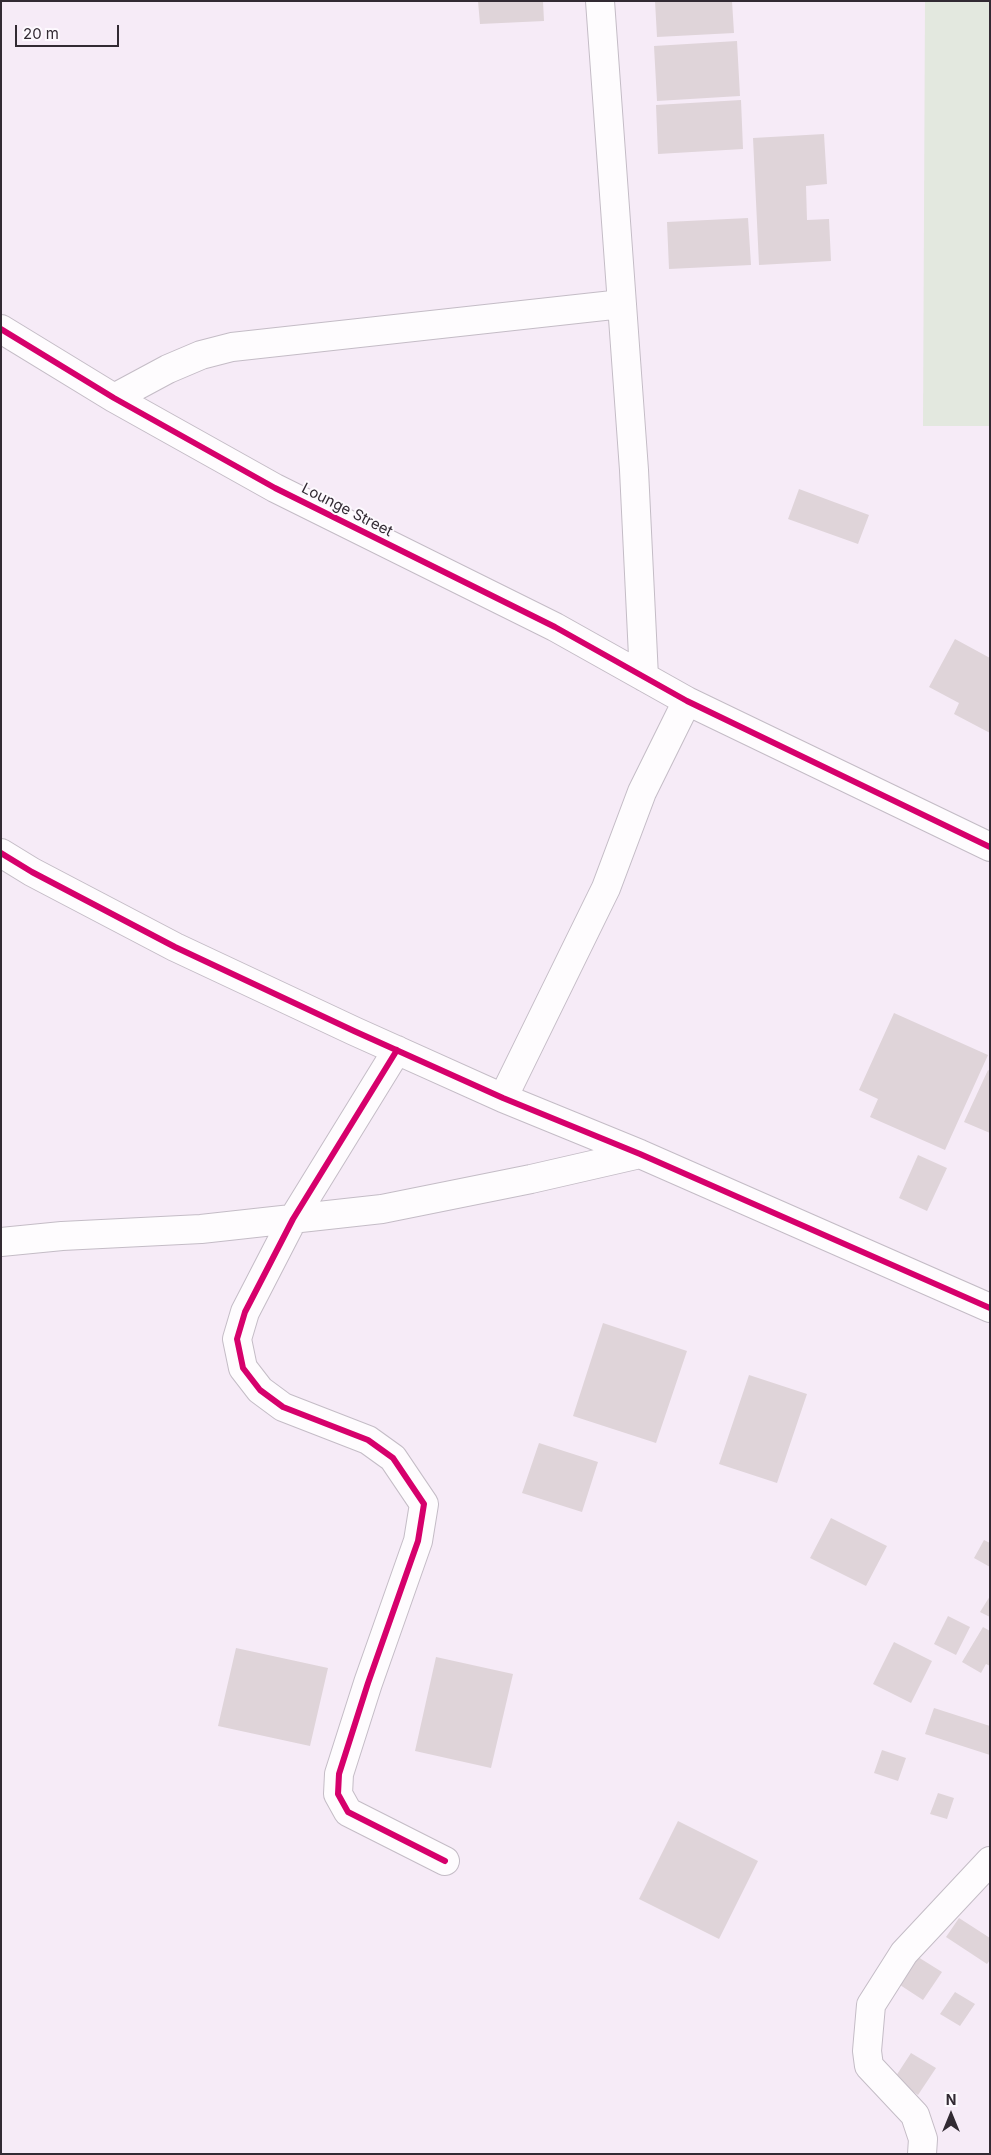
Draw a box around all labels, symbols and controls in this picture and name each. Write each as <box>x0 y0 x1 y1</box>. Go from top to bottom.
scale bar <box>18 15 121 47</box>
text: 20 m <box>23 24 59 43</box>
street label: Lounge Street <box>298 479 396 541</box>
north arrow <box>926 2090 976 2140</box>
text: N <box>946 2091 956 2108</box>

